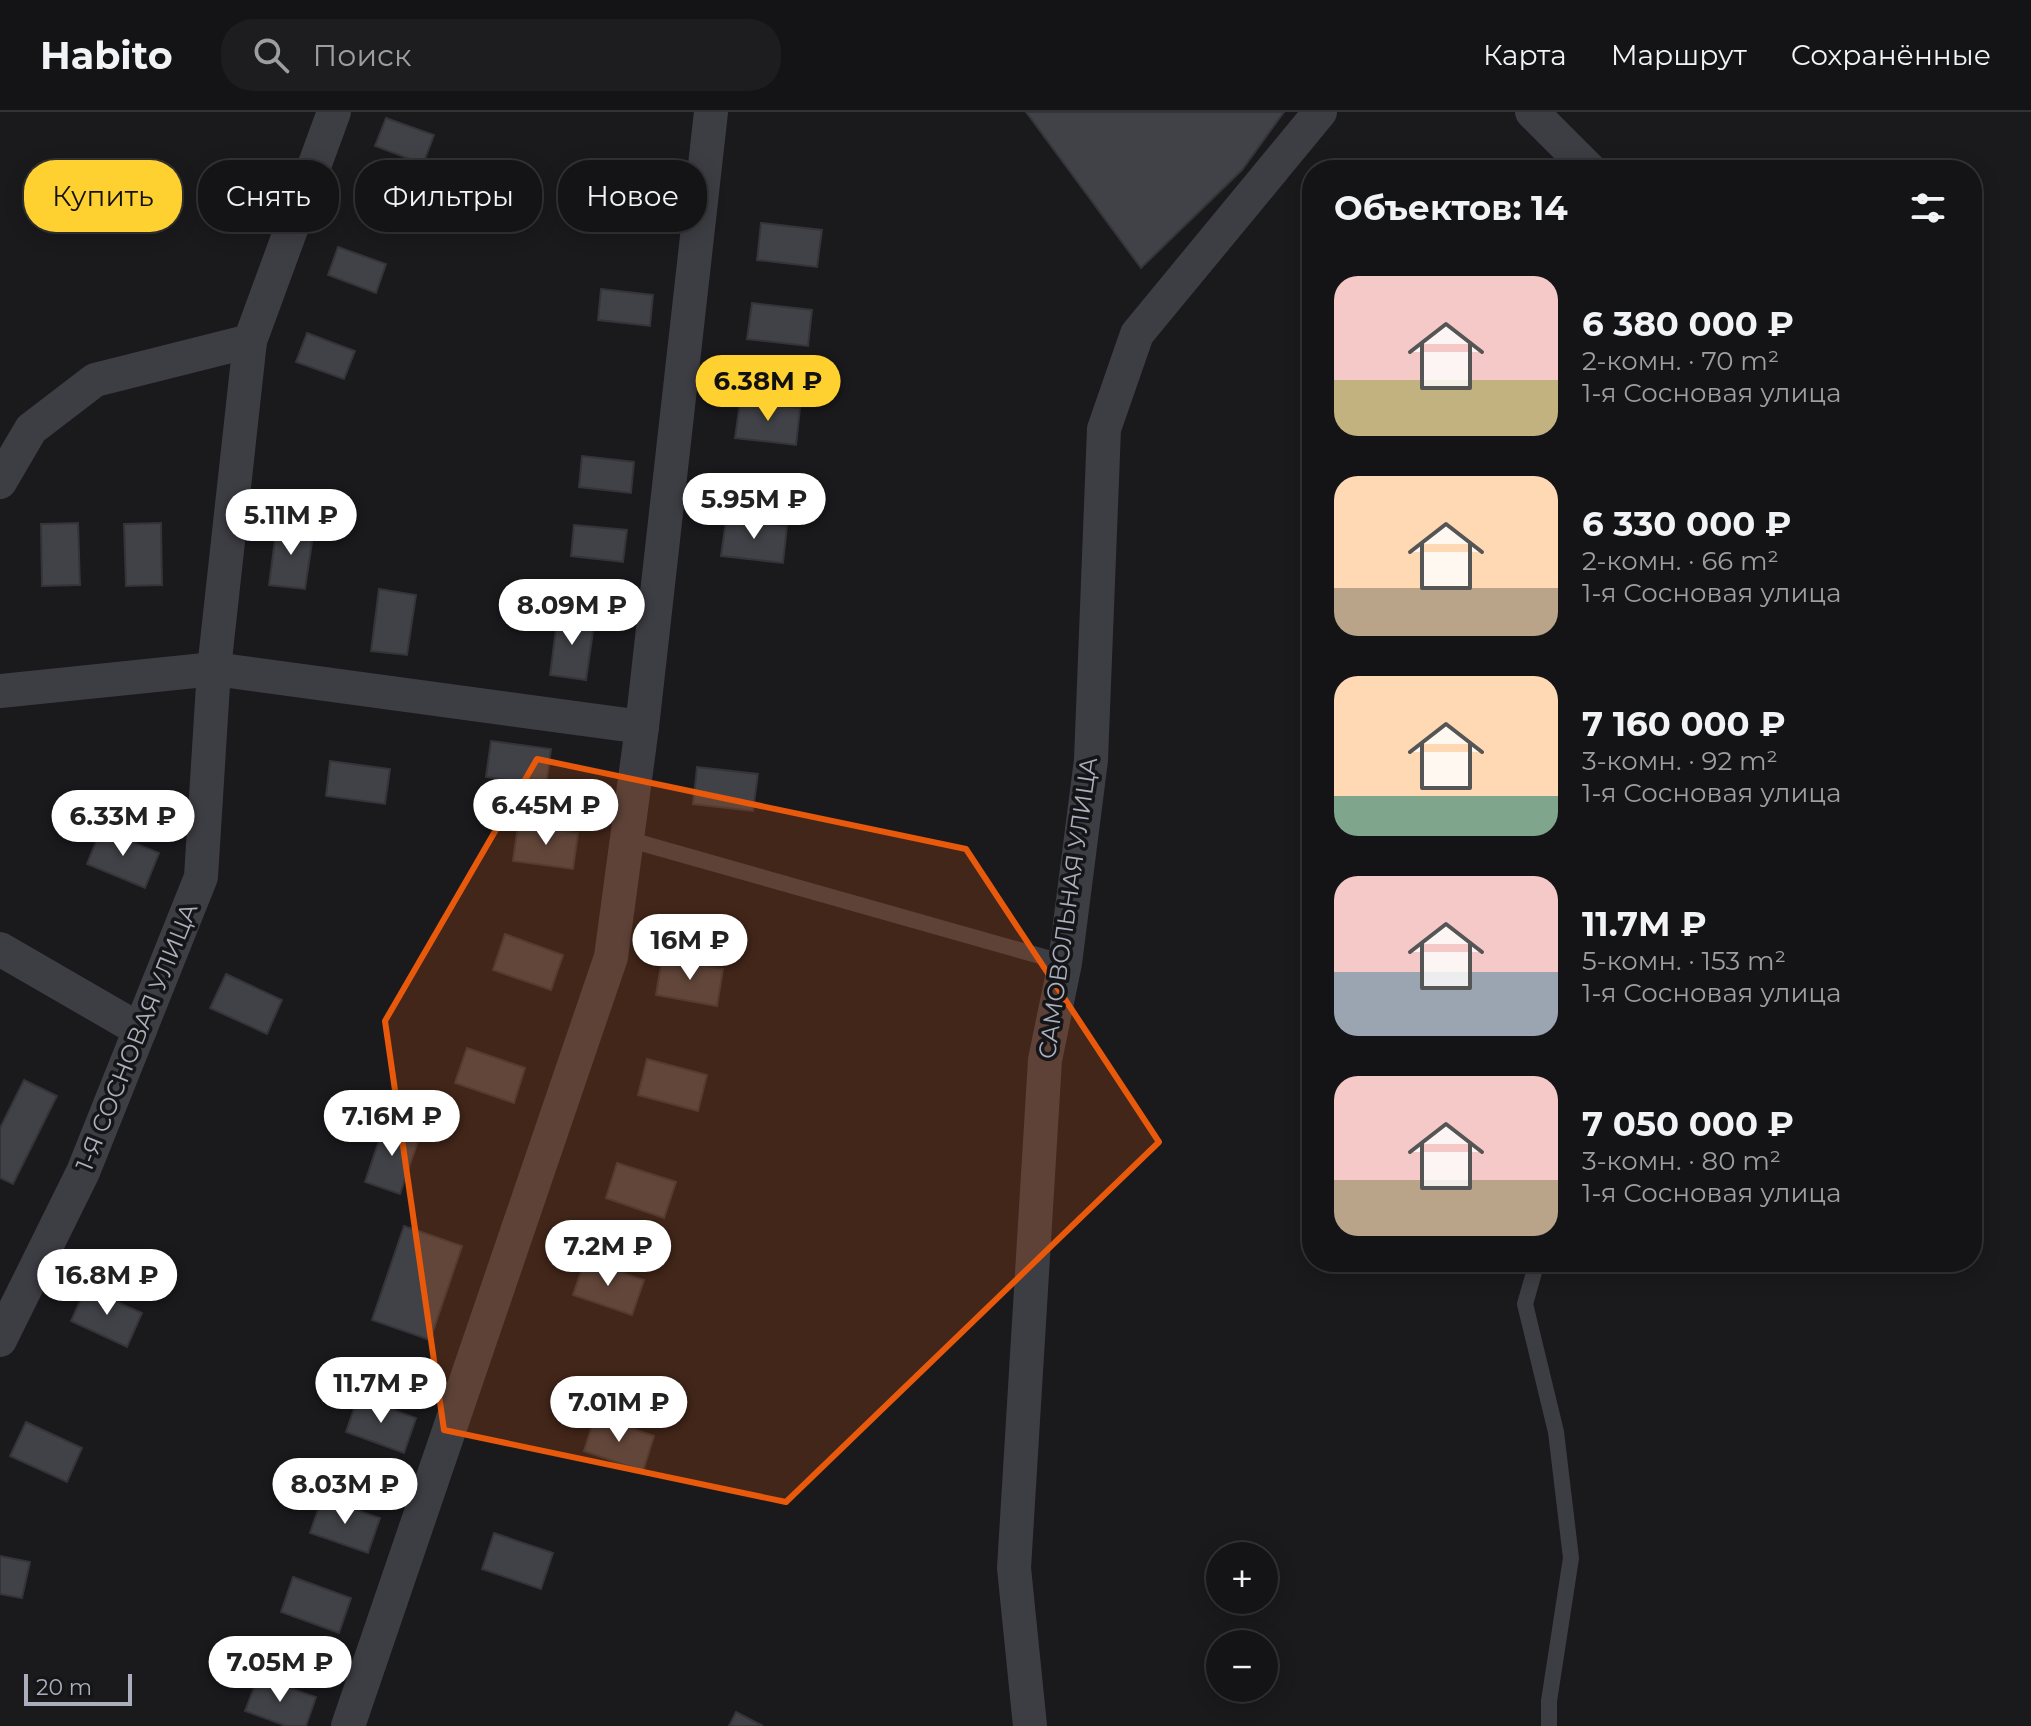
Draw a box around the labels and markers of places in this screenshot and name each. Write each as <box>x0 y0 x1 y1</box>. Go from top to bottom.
pin: 6.38M ₽ <box>694 355 842 423</box>
pin: 5.95M ₽ <box>680 473 828 541</box>
pin: 5.11M ₽ <box>217 489 365 557</box>
pin: 8.09M ₽ <box>498 579 646 647</box>
pin: 6.45M ₽ <box>472 779 620 847</box>
pin: 6.33M ₽ <box>49 790 197 858</box>
pin: 16M ₽ <box>634 914 746 982</box>
pin: 7.16M ₽ <box>318 1090 466 1158</box>
pin: 7.2M ₽ <box>543 1220 673 1288</box>
pin: 16.8M ₽ <box>33 1249 181 1317</box>
pin: 11.7M ₽ <box>307 1357 455 1425</box>
pin: 7.01M ₽ <box>545 1376 693 1444</box>
pin: 8.03M ₽ <box>271 1458 419 1526</box>
pin: 7.05M ₽ <box>206 1636 354 1704</box>

